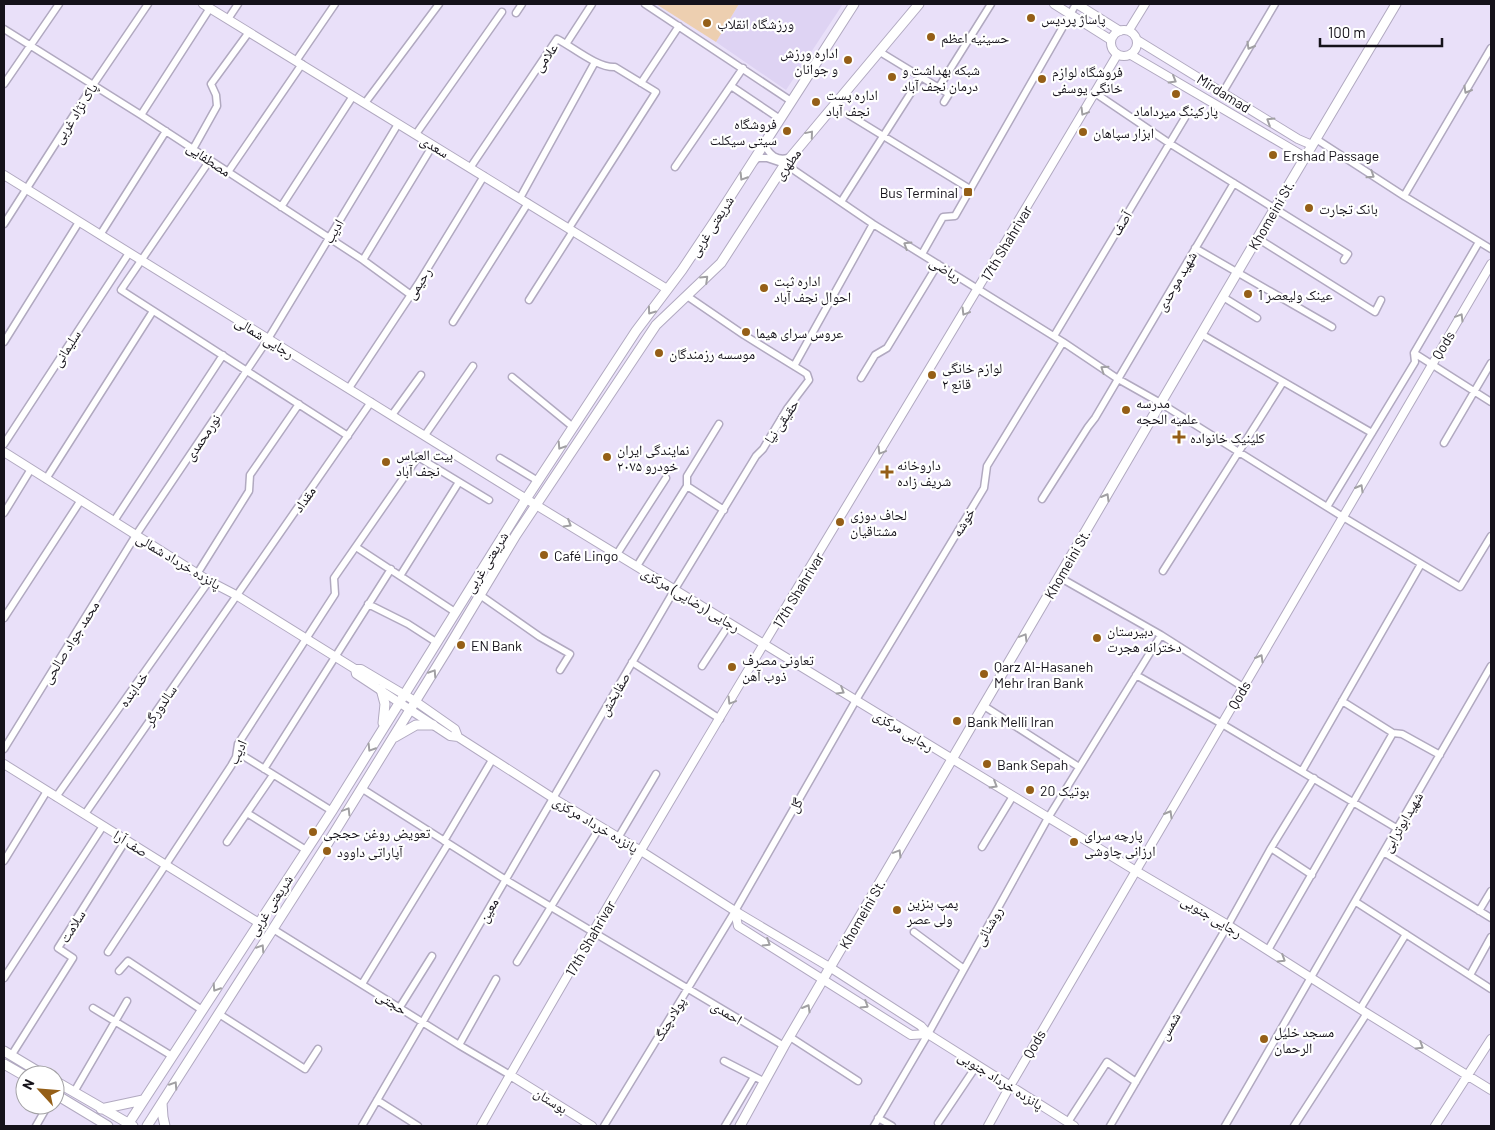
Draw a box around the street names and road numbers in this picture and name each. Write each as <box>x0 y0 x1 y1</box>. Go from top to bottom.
street label: علامی <box>529 39 562 75</box>
street label: Mirdamad <box>1194 70 1254 116</box>
street label: پاک نژاد غربی <box>49 79 102 147</box>
street label: سعدی <box>417 131 452 162</box>
street label: مصطفایی <box>183 138 234 181</box>
street label: مطهری <box>770 145 805 184</box>
street label: Khomeini St. <box>1244 177 1298 253</box>
street label: شریعتی غربی <box>685 192 738 260</box>
street label: 17th Shahrivar <box>977 202 1035 284</box>
street label: آصف <box>1107 207 1135 238</box>
street label: ادیب <box>319 216 347 246</box>
street label: شهید موحدی <box>1152 248 1201 314</box>
street label: ریاضی <box>926 253 965 286</box>
street label: رحیمی <box>401 264 435 303</box>
street label: رجایی شمالی <box>232 312 298 363</box>
street label: سلیمانی <box>48 326 85 370</box>
street label: Qods <box>1428 328 1458 362</box>
street label: حقیقی نیا <box>760 396 803 447</box>
street label: نورمحمدی <box>180 410 225 464</box>
street label: مقداد <box>289 483 319 515</box>
street label: خوشه <box>948 504 979 540</box>
street label: Khomeini St. <box>1040 526 1094 602</box>
street label: شریعتی غربی <box>460 528 512 596</box>
street label: پانزده خرداد شمالی <box>133 529 224 594</box>
street label: 17th Shahrivar <box>769 549 827 631</box>
street label: رجایی (رضایی) مرکزی <box>638 563 743 636</box>
street label: محمد جواد صالحی <box>38 597 103 687</box>
street label: خدابنده <box>115 668 152 710</box>
street label: صفابخش <box>595 669 634 719</box>
street label: Qods <box>1224 678 1254 712</box>
street label: سالدورگر <box>139 681 181 730</box>
street label: رجایی مرکزی <box>870 705 937 755</box>
street label: ادیب <box>224 737 250 767</box>
street label: شهیدابوترابی <box>1378 789 1427 856</box>
street label: پانزده خرداد مرکزی <box>550 792 642 857</box>
street label: گل <box>784 794 807 816</box>
street label: صف آرا <box>110 826 151 861</box>
street label: شریعتی غربی <box>244 871 297 939</box>
street label: Khomeini St. <box>835 876 889 952</box>
street label: رجایی جنوبی <box>1178 891 1246 942</box>
street label: معین <box>474 895 503 926</box>
street label: 17th Shahrivar <box>561 897 619 979</box>
street label: روشنائی <box>970 903 1007 949</box>
street label: سلامت <box>55 906 89 946</box>
street label: حجتی <box>373 986 411 1019</box>
street label: پولادچنگ <box>649 994 690 1045</box>
street label: احمدی <box>708 996 746 1029</box>
street label: شمس <box>1154 1009 1185 1043</box>
street label: Qods <box>1019 1027 1049 1061</box>
street label: پانزده خرداد جنوبی <box>955 1047 1047 1114</box>
street label: بوستان <box>531 1083 571 1118</box>

